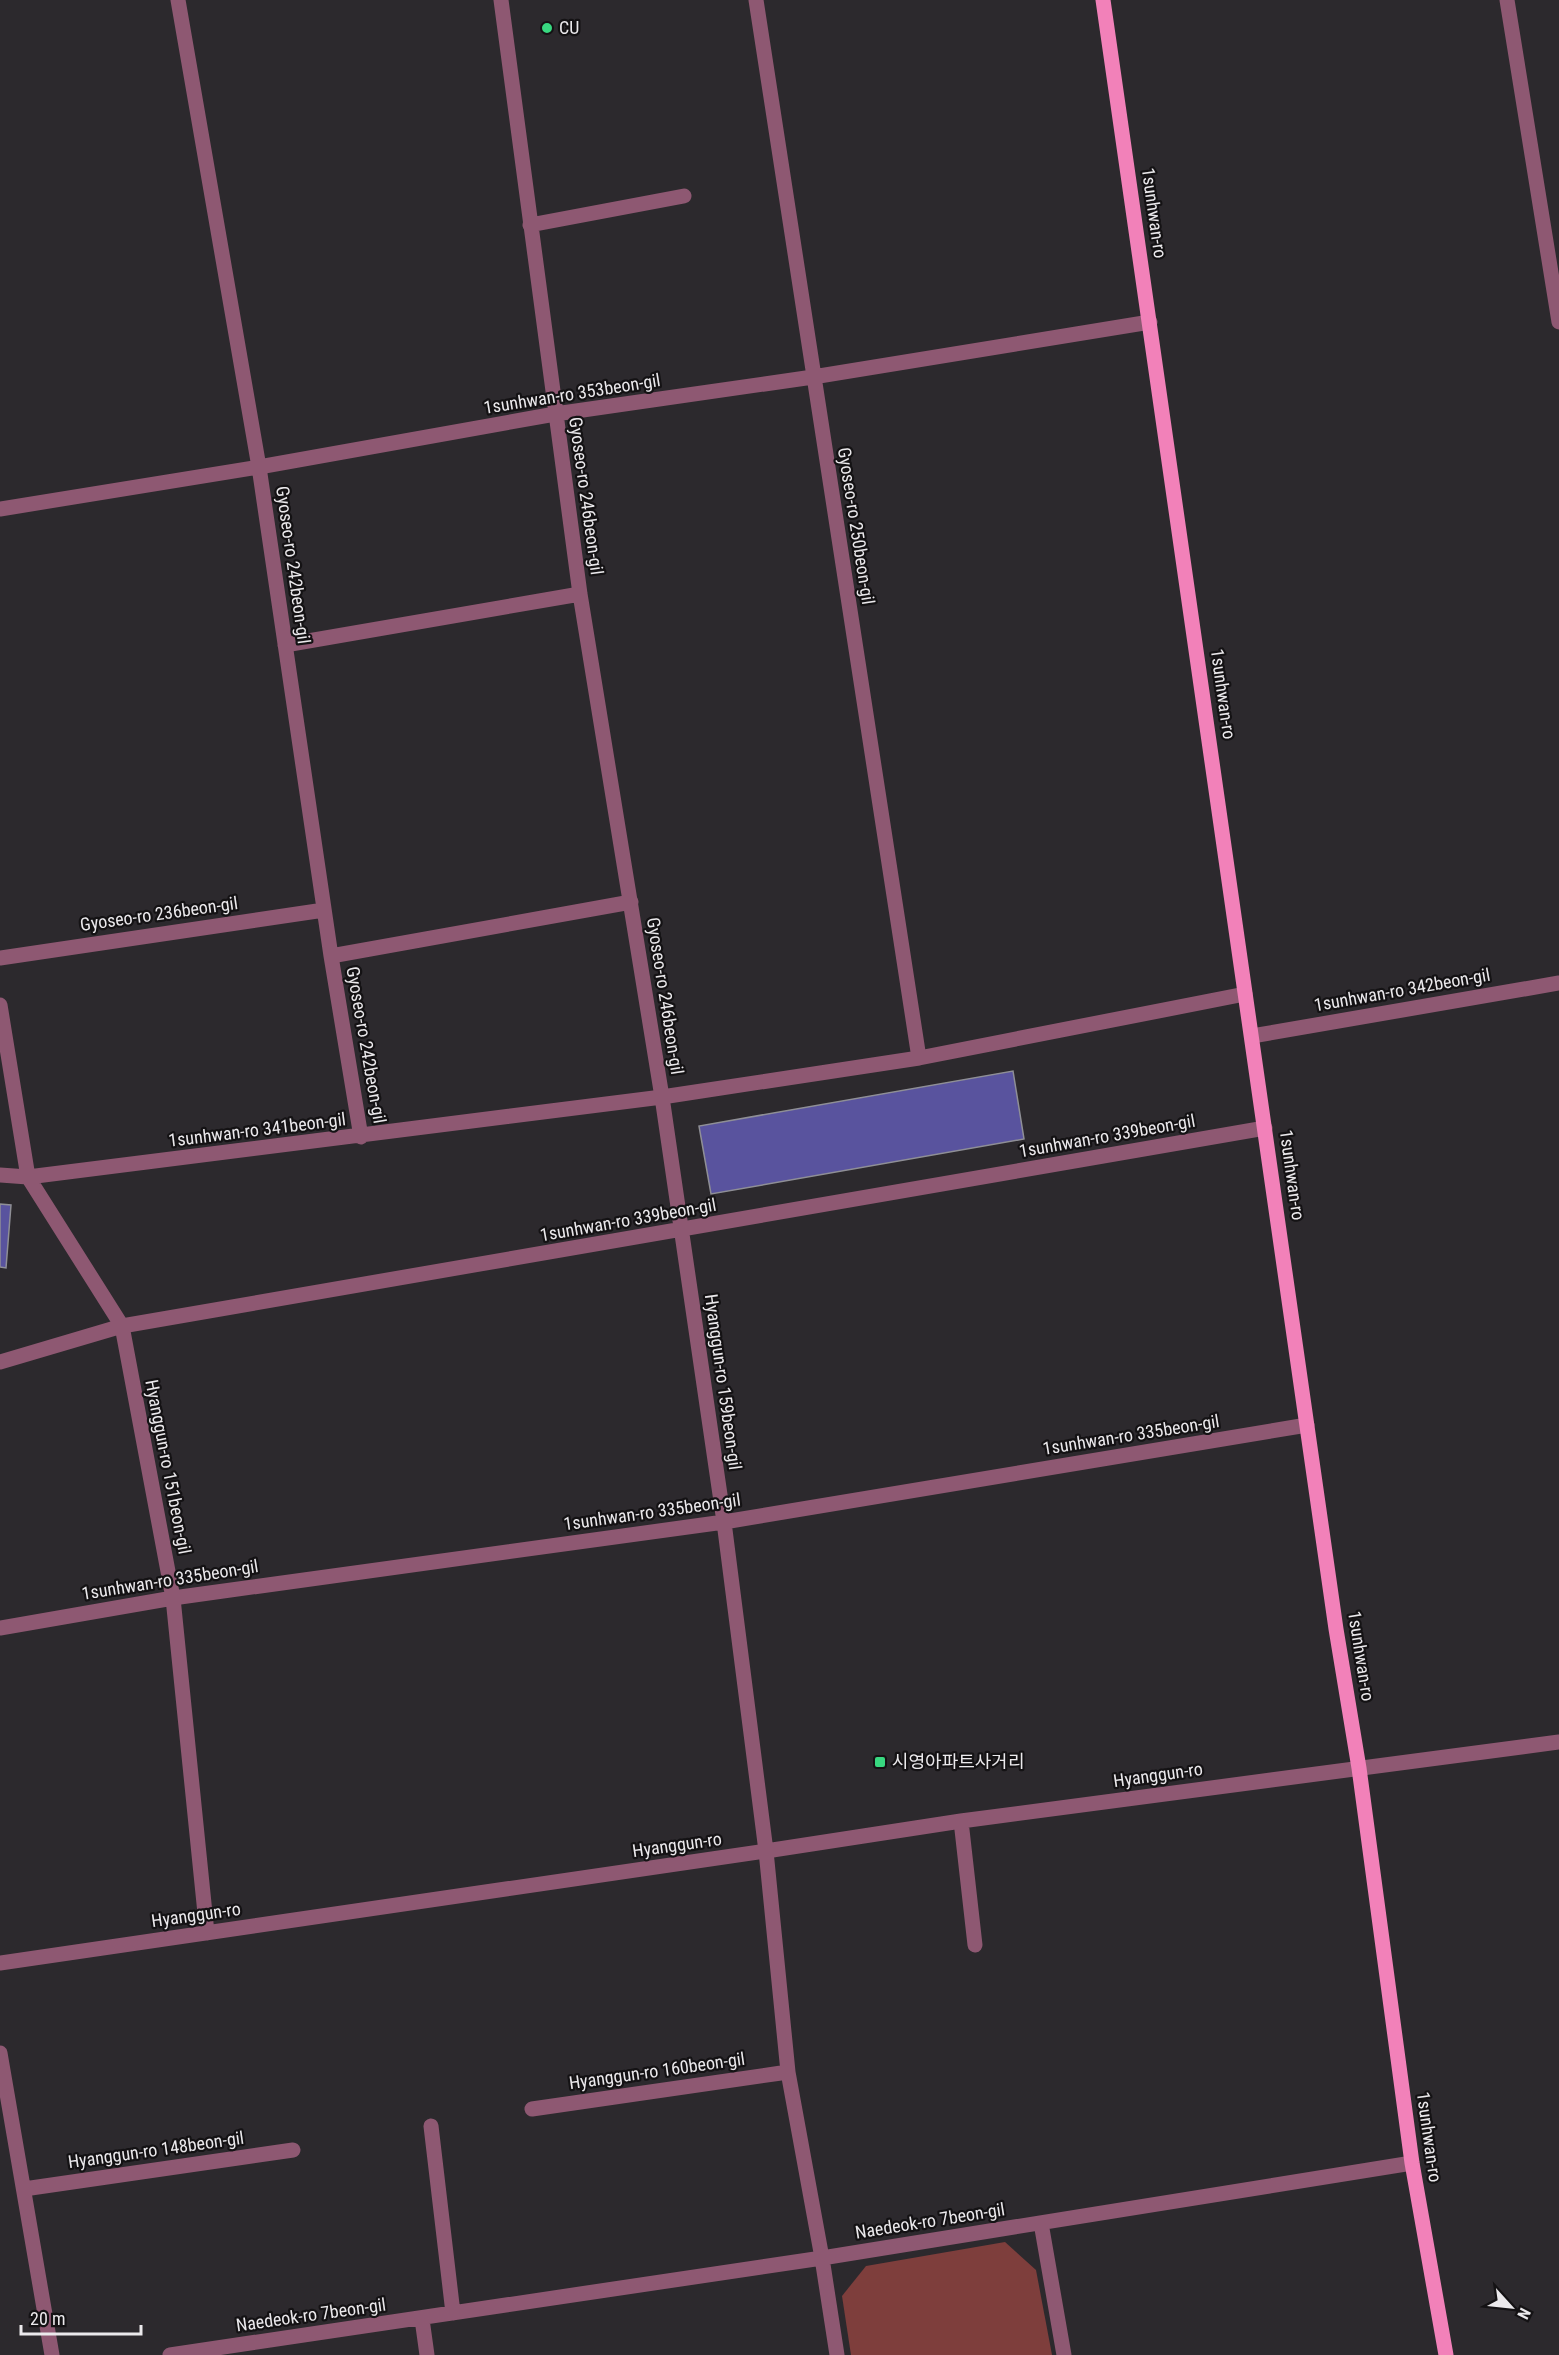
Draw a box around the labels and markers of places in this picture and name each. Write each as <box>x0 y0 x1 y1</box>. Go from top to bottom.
place label: CU <box>559 17 579 38</box>
marker: CU <box>540 21 554 35</box>
place label: 시영아파트사거리 <box>892 1751 1024 1772</box>
marker: 시영아파트사거리 <box>873 1755 887 1769</box>

